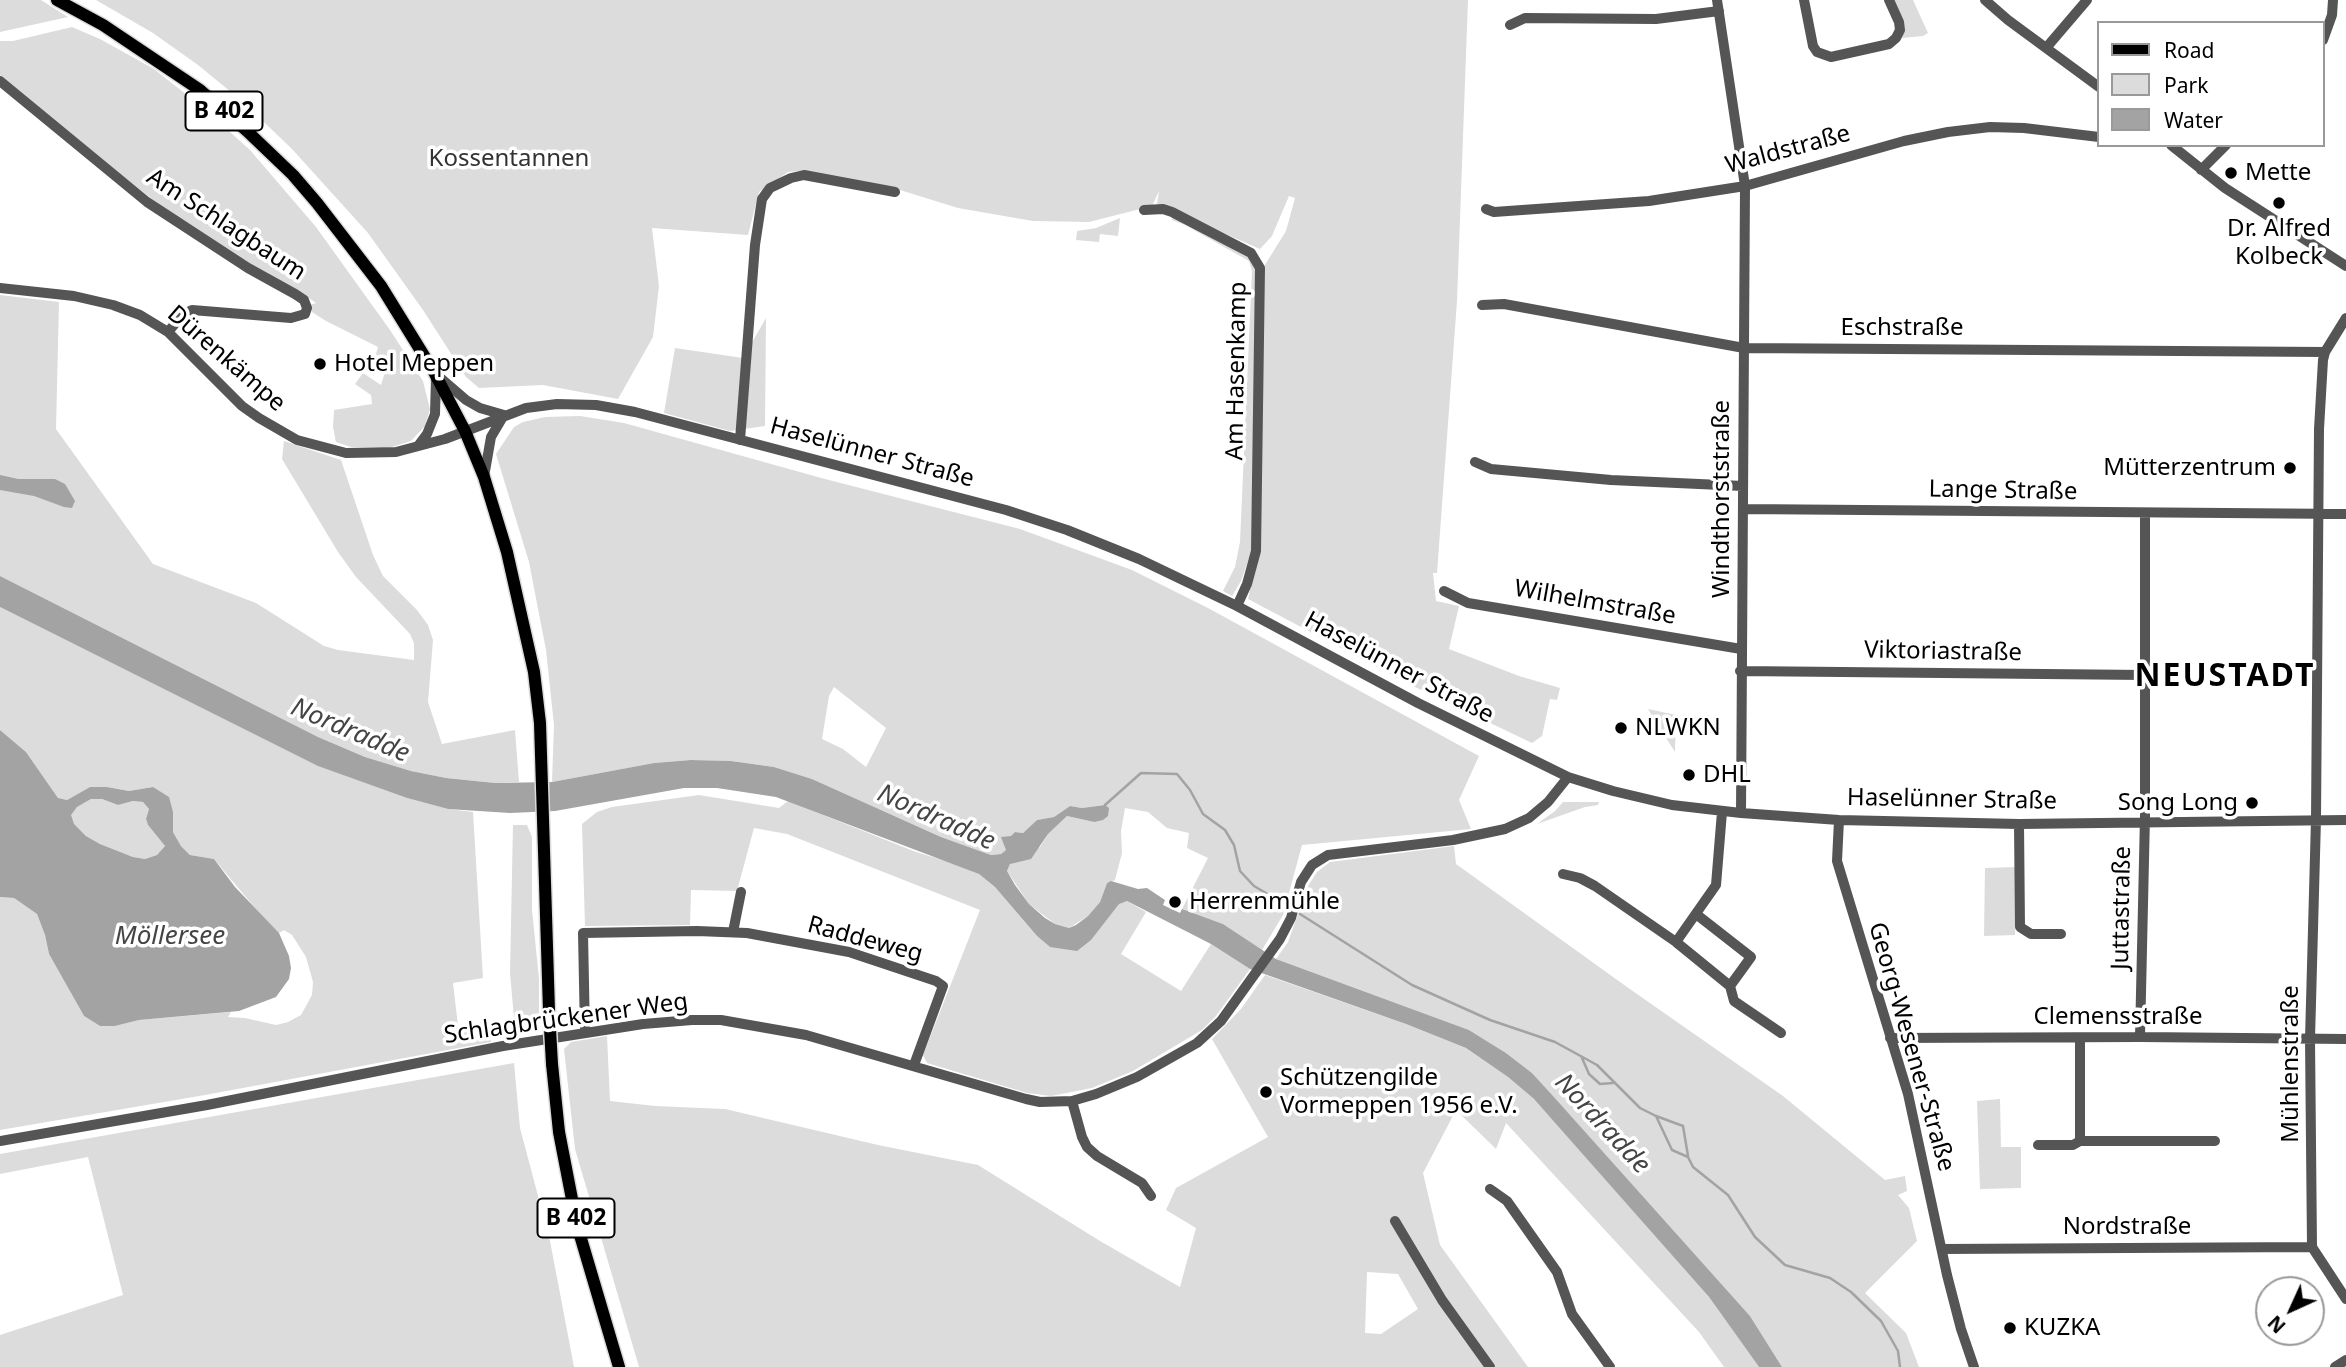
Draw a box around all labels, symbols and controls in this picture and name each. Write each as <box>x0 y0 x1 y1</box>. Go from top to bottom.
legend <box>2098 21 2325 147</box>
text: Road <box>2164 36 2214 64</box>
text: Park <box>2164 71 2208 99</box>
road number: B 402 <box>186 92 262 130</box>
text: Water <box>2164 106 2223 134</box>
street label: Waldstraße <box>1722 120 1854 180</box>
park label: Kossentannen <box>429 145 589 173</box>
place label: Mette <box>2245 159 2311 187</box>
street label: Am Schlagbaum <box>141 163 311 287</box>
marker: Mette <box>2223 165 2239 181</box>
marker: Dr. Alfred Kolbeck <box>2271 195 2287 211</box>
place label: Dr. Alfred Kolbeck <box>2227 215 2331 271</box>
street label: Am Hasenkamp <box>1221 281 1253 461</box>
street label: Dürenkämpe <box>161 300 291 418</box>
street label: Eschstraße <box>1841 314 1963 342</box>
place label: Hotel Meppen <box>334 350 494 378</box>
marker: Hotel Meppen <box>312 356 328 372</box>
street label: Windthorststraße <box>1708 400 1736 598</box>
street label: Haselünner Straße <box>767 412 977 494</box>
place label: Mütterzentrum <box>2103 454 2276 482</box>
marker: Mütterzentrum <box>2282 460 2298 476</box>
street label: Lange Straße <box>1928 475 2078 507</box>
street label: Wilhelmstraße <box>1512 575 1678 631</box>
street label: Haselünner Straße <box>1299 606 1499 730</box>
street label: Viktoriastraße <box>1864 636 2022 668</box>
district label: NEUSTADT <box>2135 658 2315 696</box>
water label: Nordradde <box>286 692 414 770</box>
place label: NLWKN <box>1635 714 1721 742</box>
marker: NLWKN <box>1613 720 1629 736</box>
place label: DHL <box>1703 761 1751 789</box>
marker: DHL <box>1681 767 1697 783</box>
water label: Nordradde <box>872 778 1000 858</box>
street label: Haselünner Straße <box>1847 784 2057 816</box>
place label: Song Long <box>2118 789 2238 817</box>
marker: Song Long <box>2244 795 2260 811</box>
street label: Juttastraße <box>2107 846 2137 970</box>
place label: Herrenmühle <box>1189 888 1340 916</box>
marker: Herrenmühle <box>1167 894 1183 910</box>
street label: Raddeweg <box>804 911 926 969</box>
street label: Georg-Wesener-Straße <box>1862 919 1960 1175</box>
water label: Möllersee <box>115 921 225 953</box>
street label: Mühlenstraße <box>2277 985 2305 1143</box>
street label: Schlagbrückener Weg <box>442 988 690 1050</box>
street label: Clemensstraße <box>2034 1003 2202 1031</box>
place label: Schützengilde Vormeppen 1956 e.V. <box>1280 1064 1518 1120</box>
water label: Nordradde <box>1548 1067 1656 1181</box>
marker: Schützengilde Vormeppen 1956 e.V. <box>1258 1084 1274 1100</box>
road number: B 402 <box>538 1198 614 1238</box>
street label: Nordstraße <box>2063 1213 2191 1241</box>
north arrow <box>2255 1276 2325 1346</box>
text: N <box>2262 1310 2291 1339</box>
place label: KUZKA <box>2024 1314 2100 1342</box>
marker: KUZKA <box>2002 1320 2018 1336</box>

